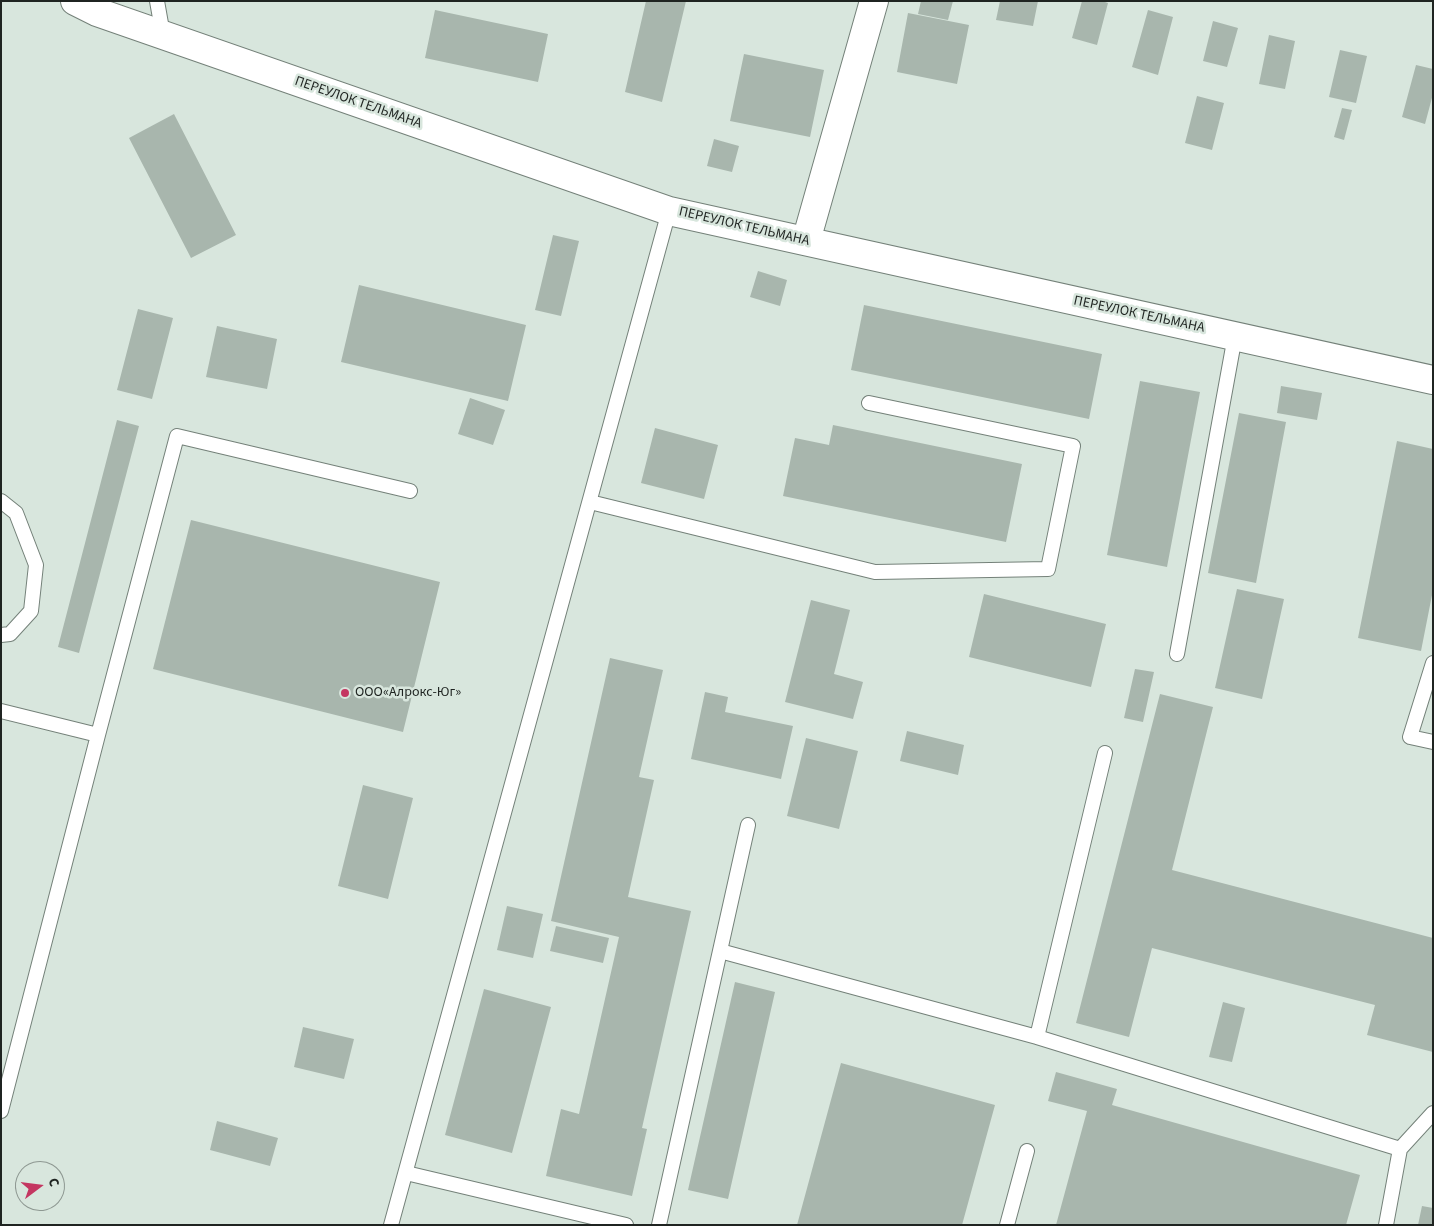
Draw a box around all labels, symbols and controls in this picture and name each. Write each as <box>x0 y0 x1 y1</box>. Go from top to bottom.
street label: ПЕРЕУЛОК ТЕЛЬМАНА <box>292 73 424 133</box>
street label: ПЕРЕУЛОК ТЕЛЬМАНА <box>677 204 811 250</box>
street label: ПЕРЕУЛОК ТЕЛЬМАНА <box>1072 293 1206 337</box>
place label: ООО«Алрокс-Юг» <box>355 685 461 701</box>
marker: ООО«Алрокс-Юг» <box>339 687 351 699</box>
north arrow <box>15 1161 65 1211</box>
text: С <box>43 1176 64 1189</box>

